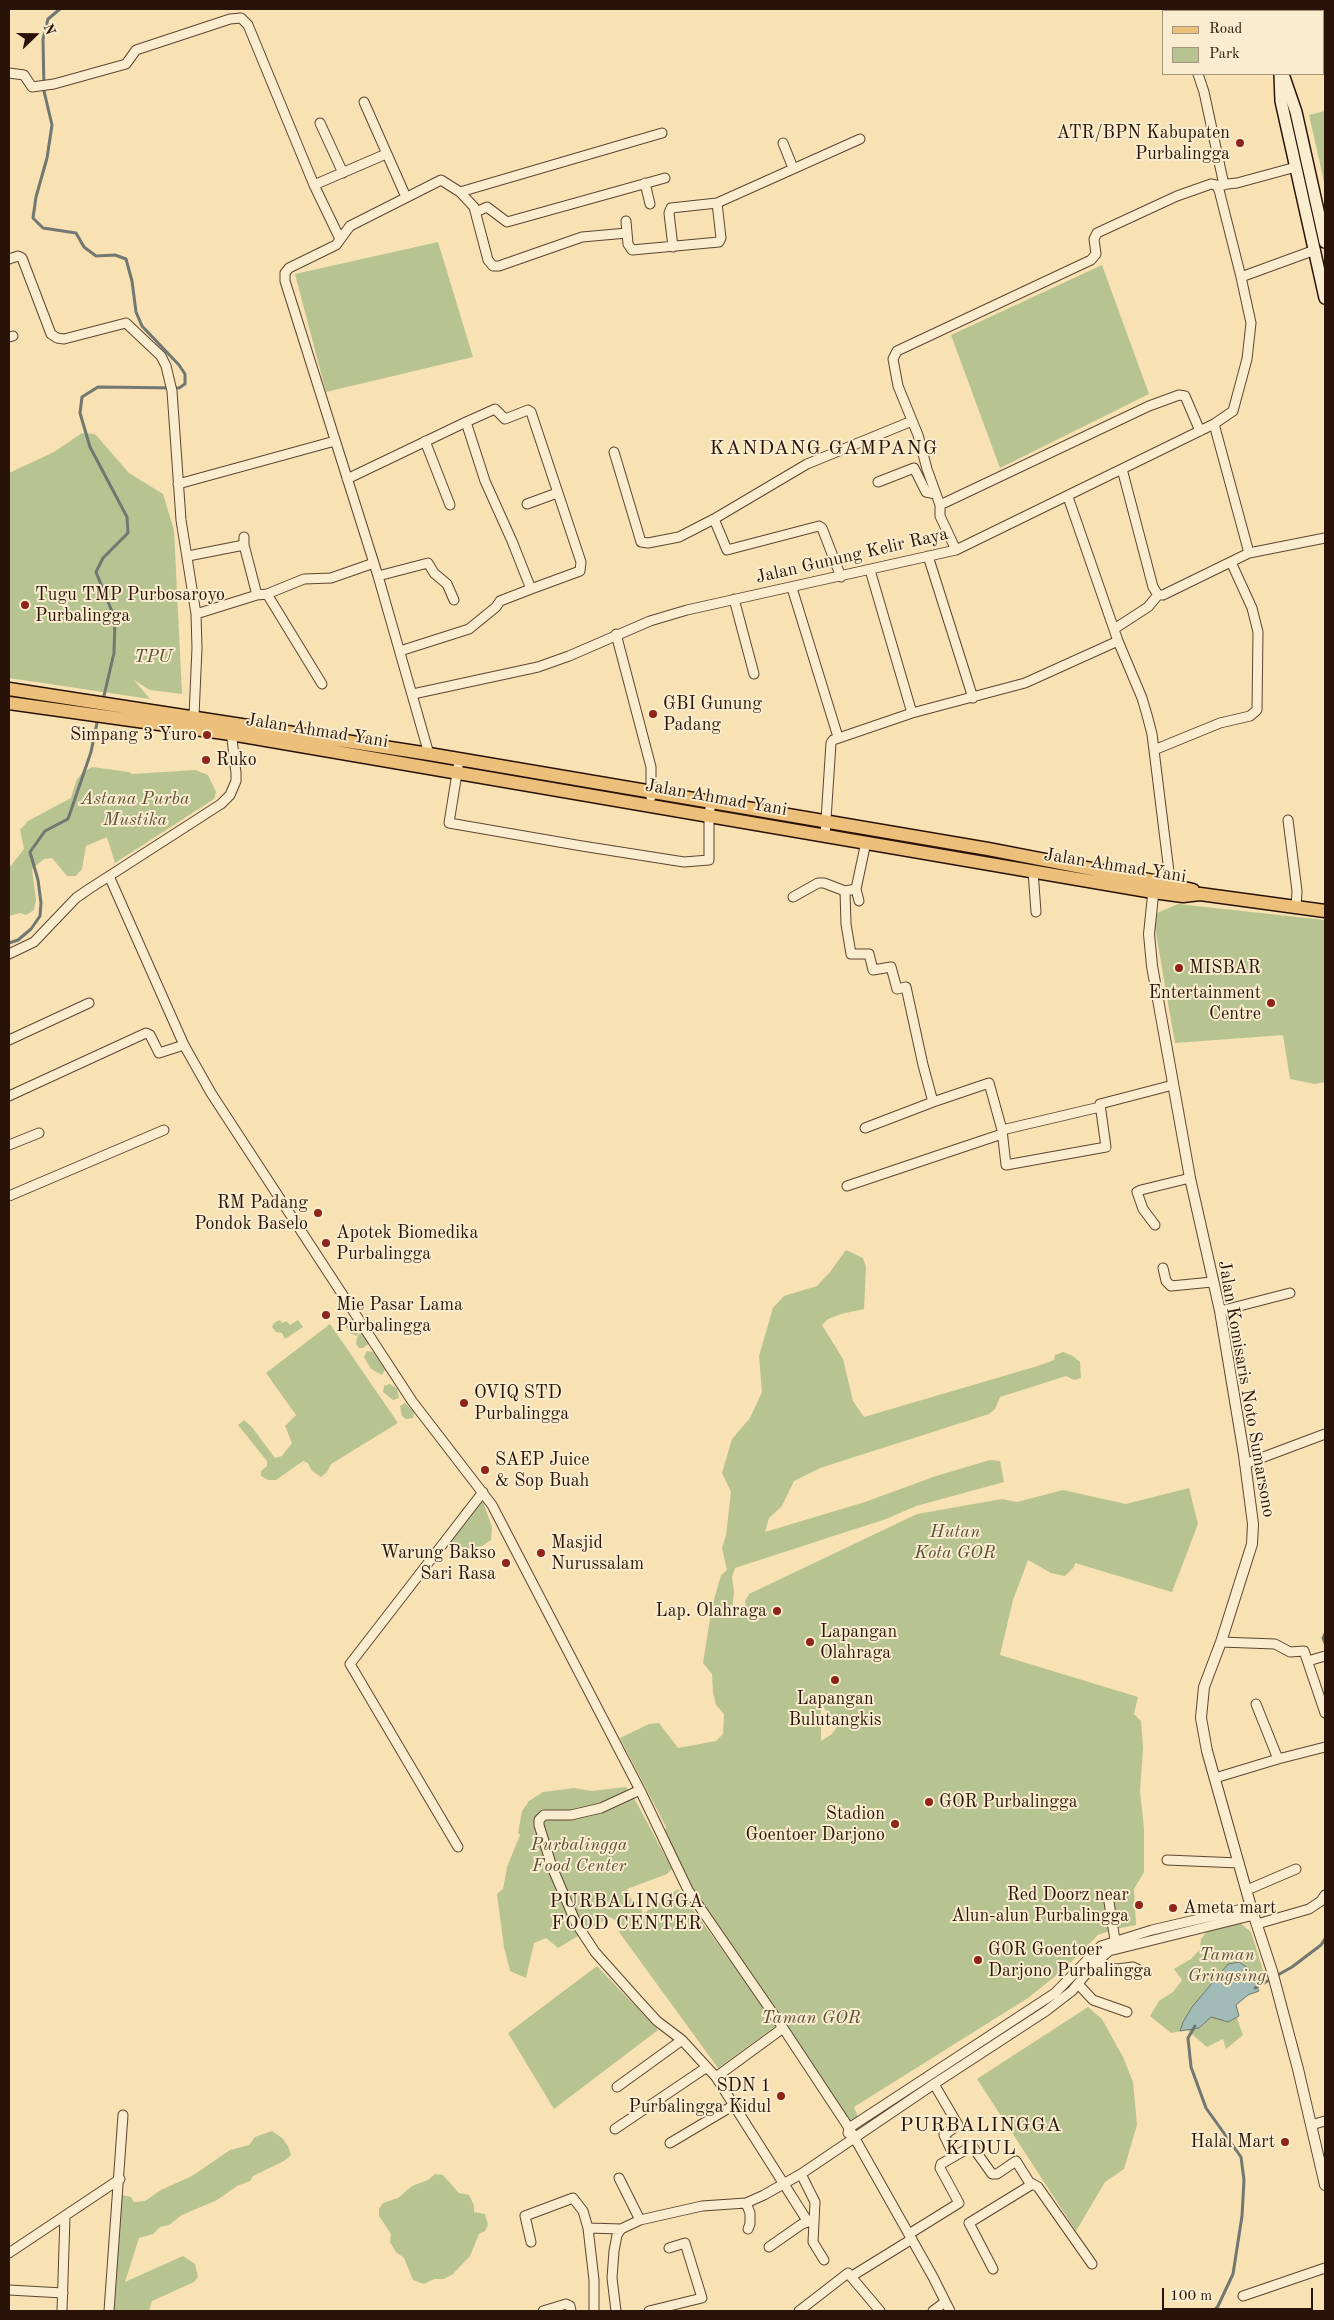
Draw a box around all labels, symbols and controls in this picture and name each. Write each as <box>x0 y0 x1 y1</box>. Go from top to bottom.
north arrow <box>10 10 60 60</box>
legend <box>1162 10 1324 75</box>
text: N <box>40 22 57 37</box>
text: Road <box>1209 22 1242 37</box>
text: Park <box>1209 47 1240 62</box>
place label: ATR/BPN Kabupaten Purbalingga <box>1057 122 1230 164</box>
marker: ATR/BPN Kabupaten Purbalingga <box>1234 137 1246 149</box>
district label: KANDANG GAMPANG <box>708 437 940 461</box>
street label: Jalan Gunung Kelir Raya <box>754 523 950 589</box>
place label: Tugu TMP Purbosaroyo Purbalingga <box>35 584 225 626</box>
marker: Tugu TMP Purbosaroyo Purbalingga <box>19 599 31 611</box>
park label: TPU <box>134 646 172 668</box>
place label: GBI Gunung Padang <box>663 693 762 736</box>
marker: GBI Gunung Padang <box>647 708 659 720</box>
street label: Jalan Ahmad Yani <box>244 709 390 753</box>
place label: Simpang 3 Yuro <box>70 724 197 746</box>
marker: Simpang 3 Yuro <box>201 729 213 741</box>
place label: Ruko <box>216 749 257 771</box>
marker: Ruko <box>200 754 212 766</box>
street label: Jalan Ahmad Yani <box>643 775 789 821</box>
park label: Astana Purba Mustika <box>80 788 190 831</box>
street label: Jalan Ahmad Yani <box>1042 844 1188 888</box>
place label: MISBAR <box>1189 957 1261 979</box>
marker: MISBAR <box>1173 962 1185 974</box>
place label: Entertainment Centre <box>1149 982 1261 1024</box>
marker: Entertainment Centre <box>1265 997 1277 1009</box>
place label: RM Padang Pondok Baselo <box>194 1192 308 1234</box>
marker: RM Padang Pondok Baselo <box>312 1207 324 1219</box>
place label: Apotek Biomedika Purbalingga <box>336 1222 478 1264</box>
marker: Apotek Biomedika Purbalingga <box>320 1237 332 1249</box>
street label: Jalan Komisaris Noto Sumarsono <box>1213 1259 1279 1519</box>
place label: Mie Pasar Lama Purbalingga <box>336 1294 463 1336</box>
marker: Mie Pasar Lama Purbalingga <box>320 1309 332 1321</box>
place label: OVIQ STD Purbalingga <box>474 1382 569 1425</box>
marker: OVIQ STD Purbalingga <box>458 1397 470 1409</box>
place label: SAEP Juice & Sop Buah <box>495 1449 589 1492</box>
marker: SAEP Juice & Sop Buah <box>479 1464 491 1476</box>
park label: Hutan Kota GOR <box>914 1521 996 1564</box>
place label: Masjid Nurussalam <box>551 1532 644 1575</box>
place label: Warung Bakso Sari Rasa <box>380 1542 496 1585</box>
marker: Masjid Nurussalam <box>535 1547 547 1559</box>
marker: Warung Bakso Sari Rasa <box>500 1557 512 1569</box>
place label: Lap. Olahraga <box>656 1600 767 1622</box>
marker: Lap. Olahraga <box>771 1605 783 1617</box>
place label: Lapangan Olahraga <box>820 1621 897 1664</box>
marker: Lapangan Olahraga <box>804 1636 816 1648</box>
marker: Lapangan Bulutangkis <box>829 1674 841 1686</box>
place label: Lapangan Bulutangkis <box>788 1688 882 1730</box>
place label: GOR Purbalingga <box>939 1791 1078 1813</box>
marker: GOR Purbalingga <box>923 1796 935 1808</box>
place label: Stadion Goentoer Darjono <box>746 1803 885 1846</box>
marker: Stadion Goentoer Darjono <box>889 1818 901 1830</box>
park label: Purbalingga Food Center <box>531 1834 627 1876</box>
place label: Red Doorz near Alun-alun Purbalingga <box>951 1884 1129 1926</box>
district label: PURBALINGGA FOOD CENTER <box>548 1891 706 1935</box>
place label: Ameta mart <box>1183 1897 1276 1919</box>
marker: Red Doorz near Alun-alun Purbalingga <box>1133 1899 1145 1911</box>
marker: Ameta mart <box>1167 1902 1179 1914</box>
place label: GOR Goentoer Darjono Purbalingga <box>988 1939 1152 1982</box>
park label: Taman Gringsing <box>1188 1944 1266 1986</box>
marker: GOR Goentoer Darjono Purbalingga <box>972 1954 984 1966</box>
park label: Taman GOR <box>761 2007 861 2029</box>
place label: SDN 1 Purbalingga Kidul <box>629 2075 771 2118</box>
marker: SDN 1 Purbalingga Kidul <box>775 2090 787 2102</box>
district label: PURBALINGGA KIDUL <box>898 2114 1064 2161</box>
place label: Halal Mart <box>1191 2131 1275 2153</box>
marker: Halal Mart <box>1279 2136 1291 2148</box>
scale bar <box>1164 2278 1315 2310</box>
text: 100 m <box>1170 2289 1212 2304</box>

